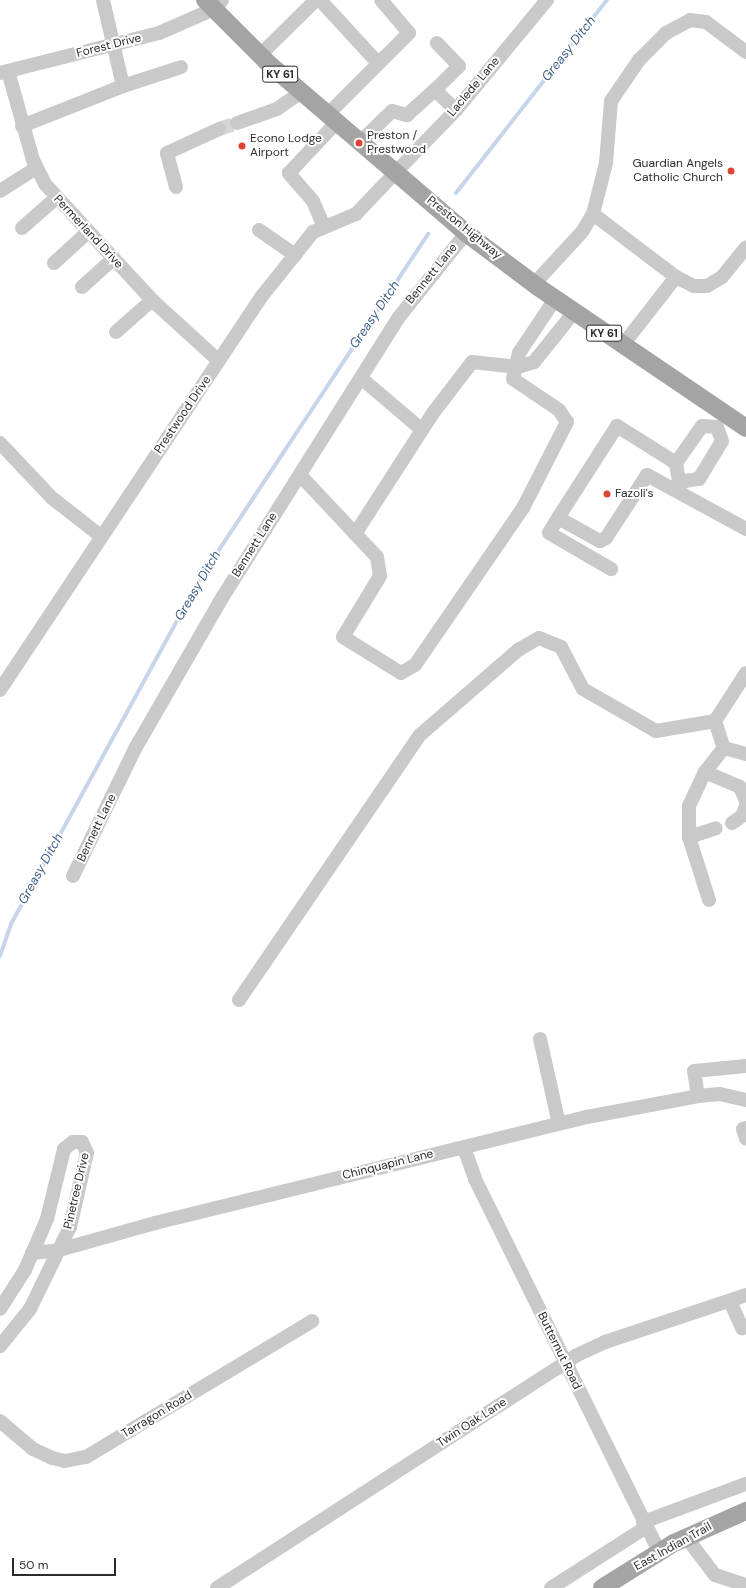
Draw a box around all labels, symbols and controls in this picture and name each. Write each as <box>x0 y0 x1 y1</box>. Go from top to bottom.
water label: Greasy Ditch <box>539 13 599 85</box>
street label: Forest Drive <box>75 31 143 61</box>
street label: Laclede Lane <box>445 54 503 120</box>
road number: KY 61 <box>262 65 298 83</box>
place label: Preston / Prestwood <box>367 129 426 157</box>
place label: Econo Lodge Airport <box>250 132 322 160</box>
marker: Preston / Prestwood <box>354 138 364 148</box>
marker: Econo Lodge Airport <box>237 141 247 151</box>
place label: Guardian Angels Catholic Church <box>632 157 723 185</box>
marker: Guardian Angels Catholic Church <box>726 166 736 176</box>
street label: Permerland Drive <box>50 192 126 272</box>
street label: Preston Highway <box>424 193 504 263</box>
street label: Bennett Lane <box>403 241 461 307</box>
water label: Greasy Ditch <box>347 278 403 352</box>
road number: KY 61 <box>586 324 622 342</box>
street label: Prestwood Drive <box>152 373 214 457</box>
place label: Fazoli's <box>615 487 654 501</box>
marker: Fazoli's <box>602 489 612 499</box>
street label: Bennett Lane <box>229 510 281 580</box>
water label: Greasy Ditch <box>172 548 224 624</box>
street label: Bennett Lane <box>74 792 120 864</box>
water label: Greasy Ditch <box>15 831 67 907</box>
street label: Chinquapin Lane <box>341 1147 435 1183</box>
street label: Pinetree Drive <box>61 1152 93 1230</box>
street label: Butternut Road <box>534 1310 584 1392</box>
street label: Tarragon Road <box>119 1388 195 1442</box>
street label: Twin Oak Lane <box>435 1395 509 1451</box>
street label: East Indian Trail <box>632 1520 714 1574</box>
scale bar <box>14 1550 118 1576</box>
text: 50 m <box>19 1557 48 1573</box>

